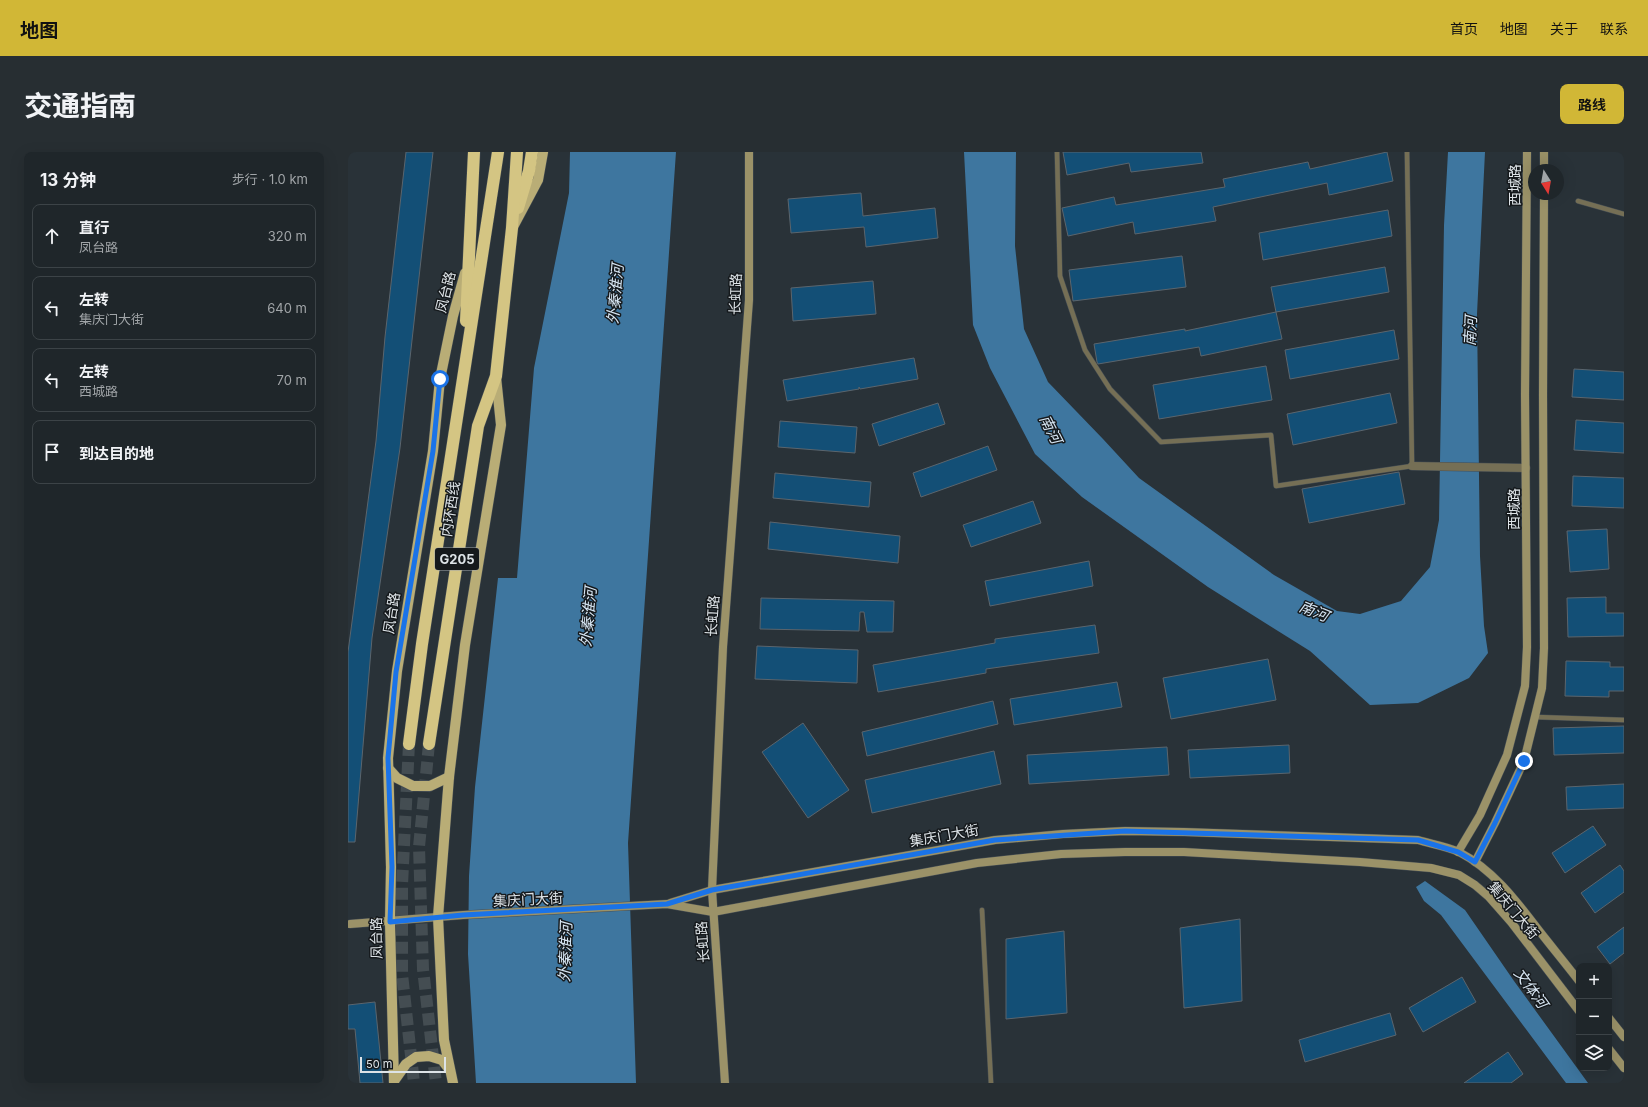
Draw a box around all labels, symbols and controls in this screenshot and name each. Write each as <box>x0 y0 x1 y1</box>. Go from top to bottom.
text: 地图 <box>20 19 58 42</box>
text: 首页 <box>1450 20 1478 37</box>
text: 地图 <box>1500 20 1528 37</box>
text: 关于 <box>1550 20 1578 37</box>
text: 联系 <box>1600 20 1628 37</box>
button: 路线 <box>1560 84 1624 124</box>
text: 交通指南 <box>24 89 136 123</box>
street label: 西城路 <box>1506 164 1523 206</box>
north arrow <box>1528 164 1564 200</box>
text: 13 分钟 <box>40 170 96 190</box>
text: 步行 · 1.0 km <box>232 171 308 187</box>
text: 直行 <box>79 218 109 237</box>
icon: ahead <box>41 225 63 247</box>
text: 320 m <box>268 228 307 244</box>
text: 凤台路 <box>79 239 118 255</box>
water label: 外秦淮河 <box>603 260 627 325</box>
street label: 凤台路 <box>432 270 458 314</box>
street label: 长虹路 <box>726 273 744 315</box>
text: 左转 <box>79 290 109 309</box>
icon: left <box>41 297 63 319</box>
text: 640 m <box>267 300 307 316</box>
text: 集庆门大街 <box>79 311 144 327</box>
water label: 南河 <box>1460 313 1480 346</box>
text: 左转 <box>79 362 109 381</box>
icon: left <box>41 369 63 391</box>
route start <box>431 370 449 388</box>
text: 70 m <box>277 372 307 388</box>
text: 西城路 <box>79 383 118 399</box>
water label: 南河 <box>1036 411 1068 449</box>
icon: arrive <box>41 441 63 463</box>
text: 到达目的地 <box>79 444 154 463</box>
street label: 内环西线 <box>437 480 463 538</box>
street label: 西城路 <box>1505 488 1522 530</box>
road number: G205 <box>435 548 479 570</box>
water label: 外秦淮河 <box>576 583 600 648</box>
street label: 凤台路 <box>379 591 403 635</box>
street label: 长虹路 <box>702 594 722 638</box>
water label: 南河 <box>1297 597 1334 627</box>
route end <box>1515 752 1533 770</box>
street label: 集庆门大街 <box>908 821 980 849</box>
street label: 集庆门大街 <box>1485 878 1543 942</box>
street label: 集庆门大街 <box>493 889 563 909</box>
street label: 凤台路 <box>367 917 385 959</box>
water label: 外秦淮河 <box>554 919 576 982</box>
street label: 长虹路 <box>692 920 712 964</box>
map controls <box>1576 963 1612 1071</box>
button: + <box>1576 963 1612 999</box>
water label: 文体河 <box>1510 964 1554 1014</box>
button: − <box>1576 999 1612 1035</box>
button: layers <box>1576 1035 1612 1071</box>
scale bar <box>360 1055 446 1074</box>
text: 50 m <box>366 1057 392 1071</box>

